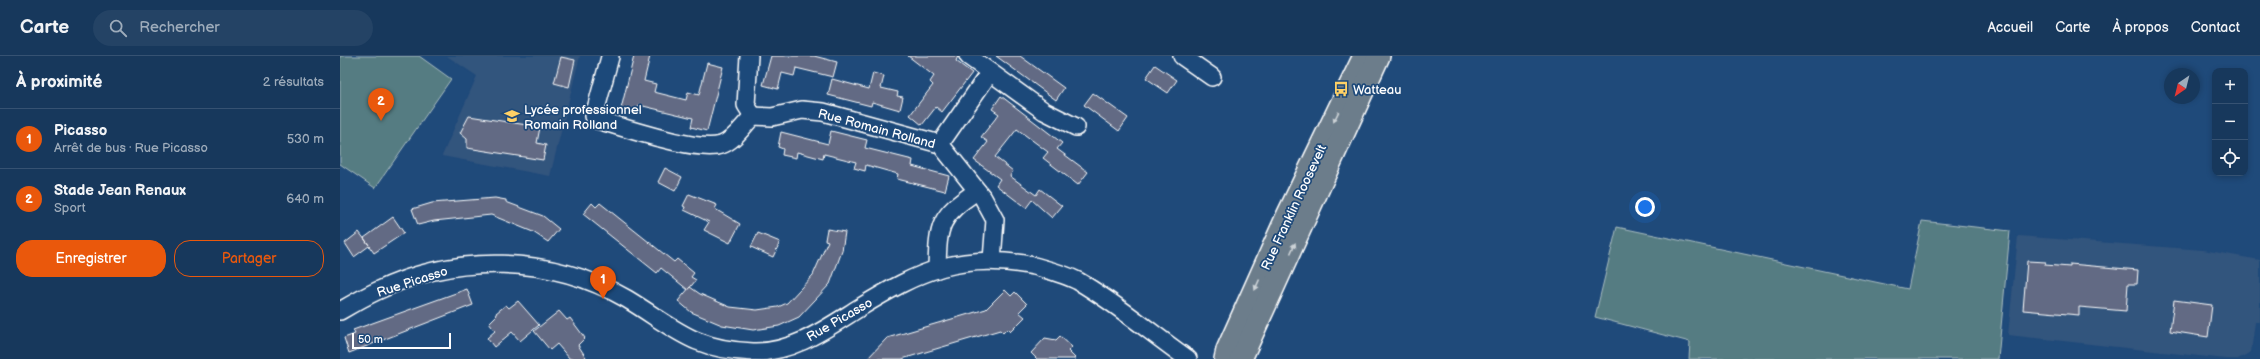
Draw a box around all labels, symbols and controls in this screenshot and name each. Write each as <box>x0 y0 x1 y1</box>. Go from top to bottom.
search box <box>93 10 373 46</box>
text: Carte <box>20 16 69 39</box>
icon: search <box>107 17 129 39</box>
text: Rechercher <box>139 18 220 37</box>
text: Accueil <box>1987 19 2033 36</box>
text: Carte <box>2055 19 2090 36</box>
text: À propos <box>2112 19 2169 36</box>
text: Contact <box>2191 19 2240 36</box>
north arrow <box>2164 68 2200 104</box>
map controls <box>2212 68 2248 176</box>
button: + <box>2212 68 2248 104</box>
text: À proximité <box>16 72 102 92</box>
text: 2 résultats <box>263 74 324 90</box>
bus stop icon: Watteau <box>1332 80 1350 98</box>
place label: Watteau <box>1353 82 1401 98</box>
pin: 2 <box>368 88 394 121</box>
place label: Lycée professionnel Romain Rolland <box>524 102 642 133</box>
button: − <box>2212 104 2248 140</box>
street label: Rue Romain Rolland <box>816 106 937 152</box>
school or university icon: Lycée professionnel Romain Rolland <box>503 107 521 125</box>
one-way arrow <box>1333 111 1339 122</box>
text: Picasso <box>54 121 107 140</box>
text: 1 <box>26 131 32 147</box>
text: 530 m <box>287 131 324 147</box>
text: Arrêt de bus · Rue Picasso <box>54 140 208 156</box>
button: locate <box>2212 140 2248 176</box>
street label: Rue Franklin Roosevelt <box>1258 142 1330 273</box>
text: Stade Jean Renaux <box>54 181 186 200</box>
text: 2 <box>25 191 33 207</box>
text: 640 m <box>286 191 324 207</box>
your location <box>1635 197 1655 217</box>
text: Sport <box>54 200 86 216</box>
button: Enregistrer <box>16 240 166 277</box>
button: Partager <box>174 240 324 277</box>
one-way arrow <box>1290 242 1296 253</box>
street label: Rue Picasso <box>375 263 450 301</box>
pin: 1 <box>590 266 616 299</box>
one-way arrow <box>1254 279 1260 291</box>
street label: Rue Picasso <box>804 295 875 345</box>
scale bar <box>352 331 451 350</box>
text: 50 m <box>358 333 383 346</box>

